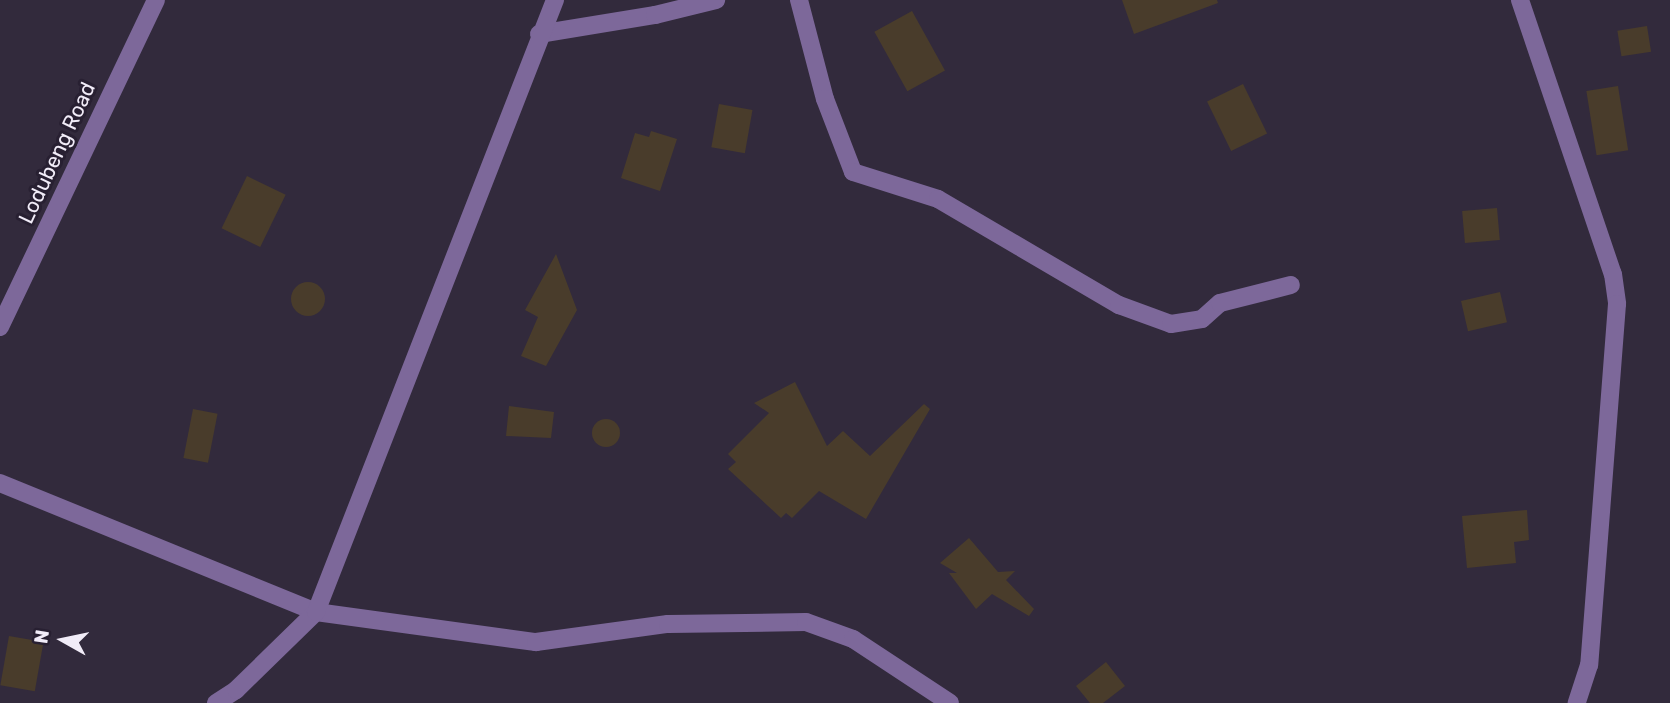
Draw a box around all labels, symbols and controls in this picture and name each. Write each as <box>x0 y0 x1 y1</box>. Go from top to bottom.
street label: Lodubeng Road <box>13 78 101 228</box>
north arrow <box>28 605 98 675</box>
text: N <box>29 628 54 645</box>

